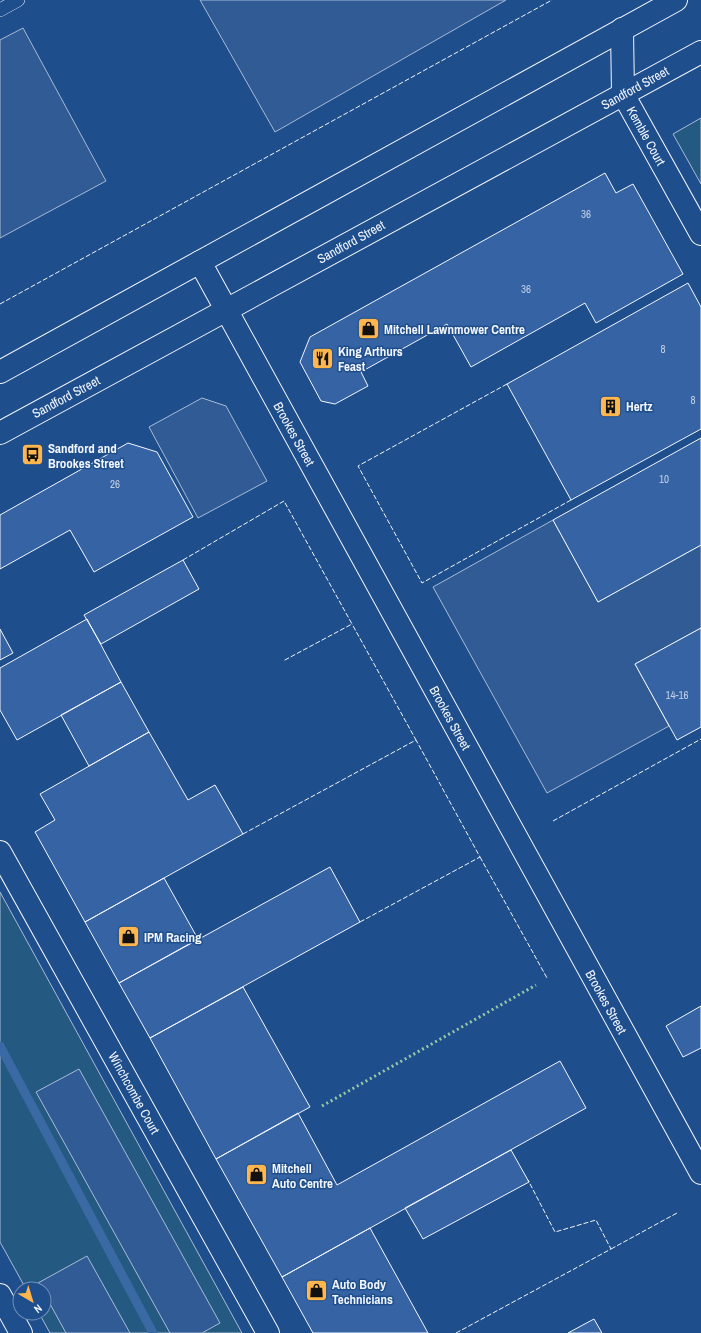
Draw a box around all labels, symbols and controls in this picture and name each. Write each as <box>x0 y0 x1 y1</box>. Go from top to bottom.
street label: Sandford Street <box>598 62 672 114</box>
street label: Kemble Court <box>623 103 669 169</box>
house number: 36 <box>581 207 591 221</box>
street label: Sandford Street <box>314 216 388 268</box>
house number: 36 <box>521 282 531 296</box>
shop icon: Mitchell Lawnmower Centre <box>355 316 381 342</box>
place label: Mitchell Lawnmower Centre <box>384 321 525 338</box>
house number: 8 <box>660 342 666 356</box>
place label: King Arthurs Feast <box>338 343 403 375</box>
restaurant icon: King Arthurs Feast <box>309 345 335 371</box>
street label: Sandford Street <box>29 372 103 422</box>
building icon: Hertz <box>597 393 623 419</box>
house number: 8 <box>690 393 696 407</box>
place label: Hertz <box>626 398 653 415</box>
street label: Brookes Street <box>269 399 319 469</box>
place label: Sandford and Brookes Street <box>48 440 124 472</box>
bus stop icon: Sandford and Brookes Street <box>20 442 46 468</box>
house number: 10 <box>659 472 669 486</box>
house number: 26 <box>110 477 120 491</box>
street label: Brookes Street <box>425 683 475 753</box>
house number: 14-16 <box>665 688 689 702</box>
shop icon: IPM Racing <box>115 924 141 950</box>
place label: IPM Racing <box>144 929 202 946</box>
street label: Brookes Street <box>581 967 631 1037</box>
street label: Winchcombe Court <box>104 1049 164 1137</box>
place label: Mitchell Auto Centre <box>272 1160 333 1192</box>
shop icon: Mitchell Auto Centre <box>243 1162 269 1188</box>
place label: Auto Body Technicians <box>332 1276 393 1308</box>
shop icon: Auto Body Technicians <box>303 1278 329 1304</box>
north arrow <box>12 1281 52 1321</box>
text: N <box>31 1301 45 1316</box>

